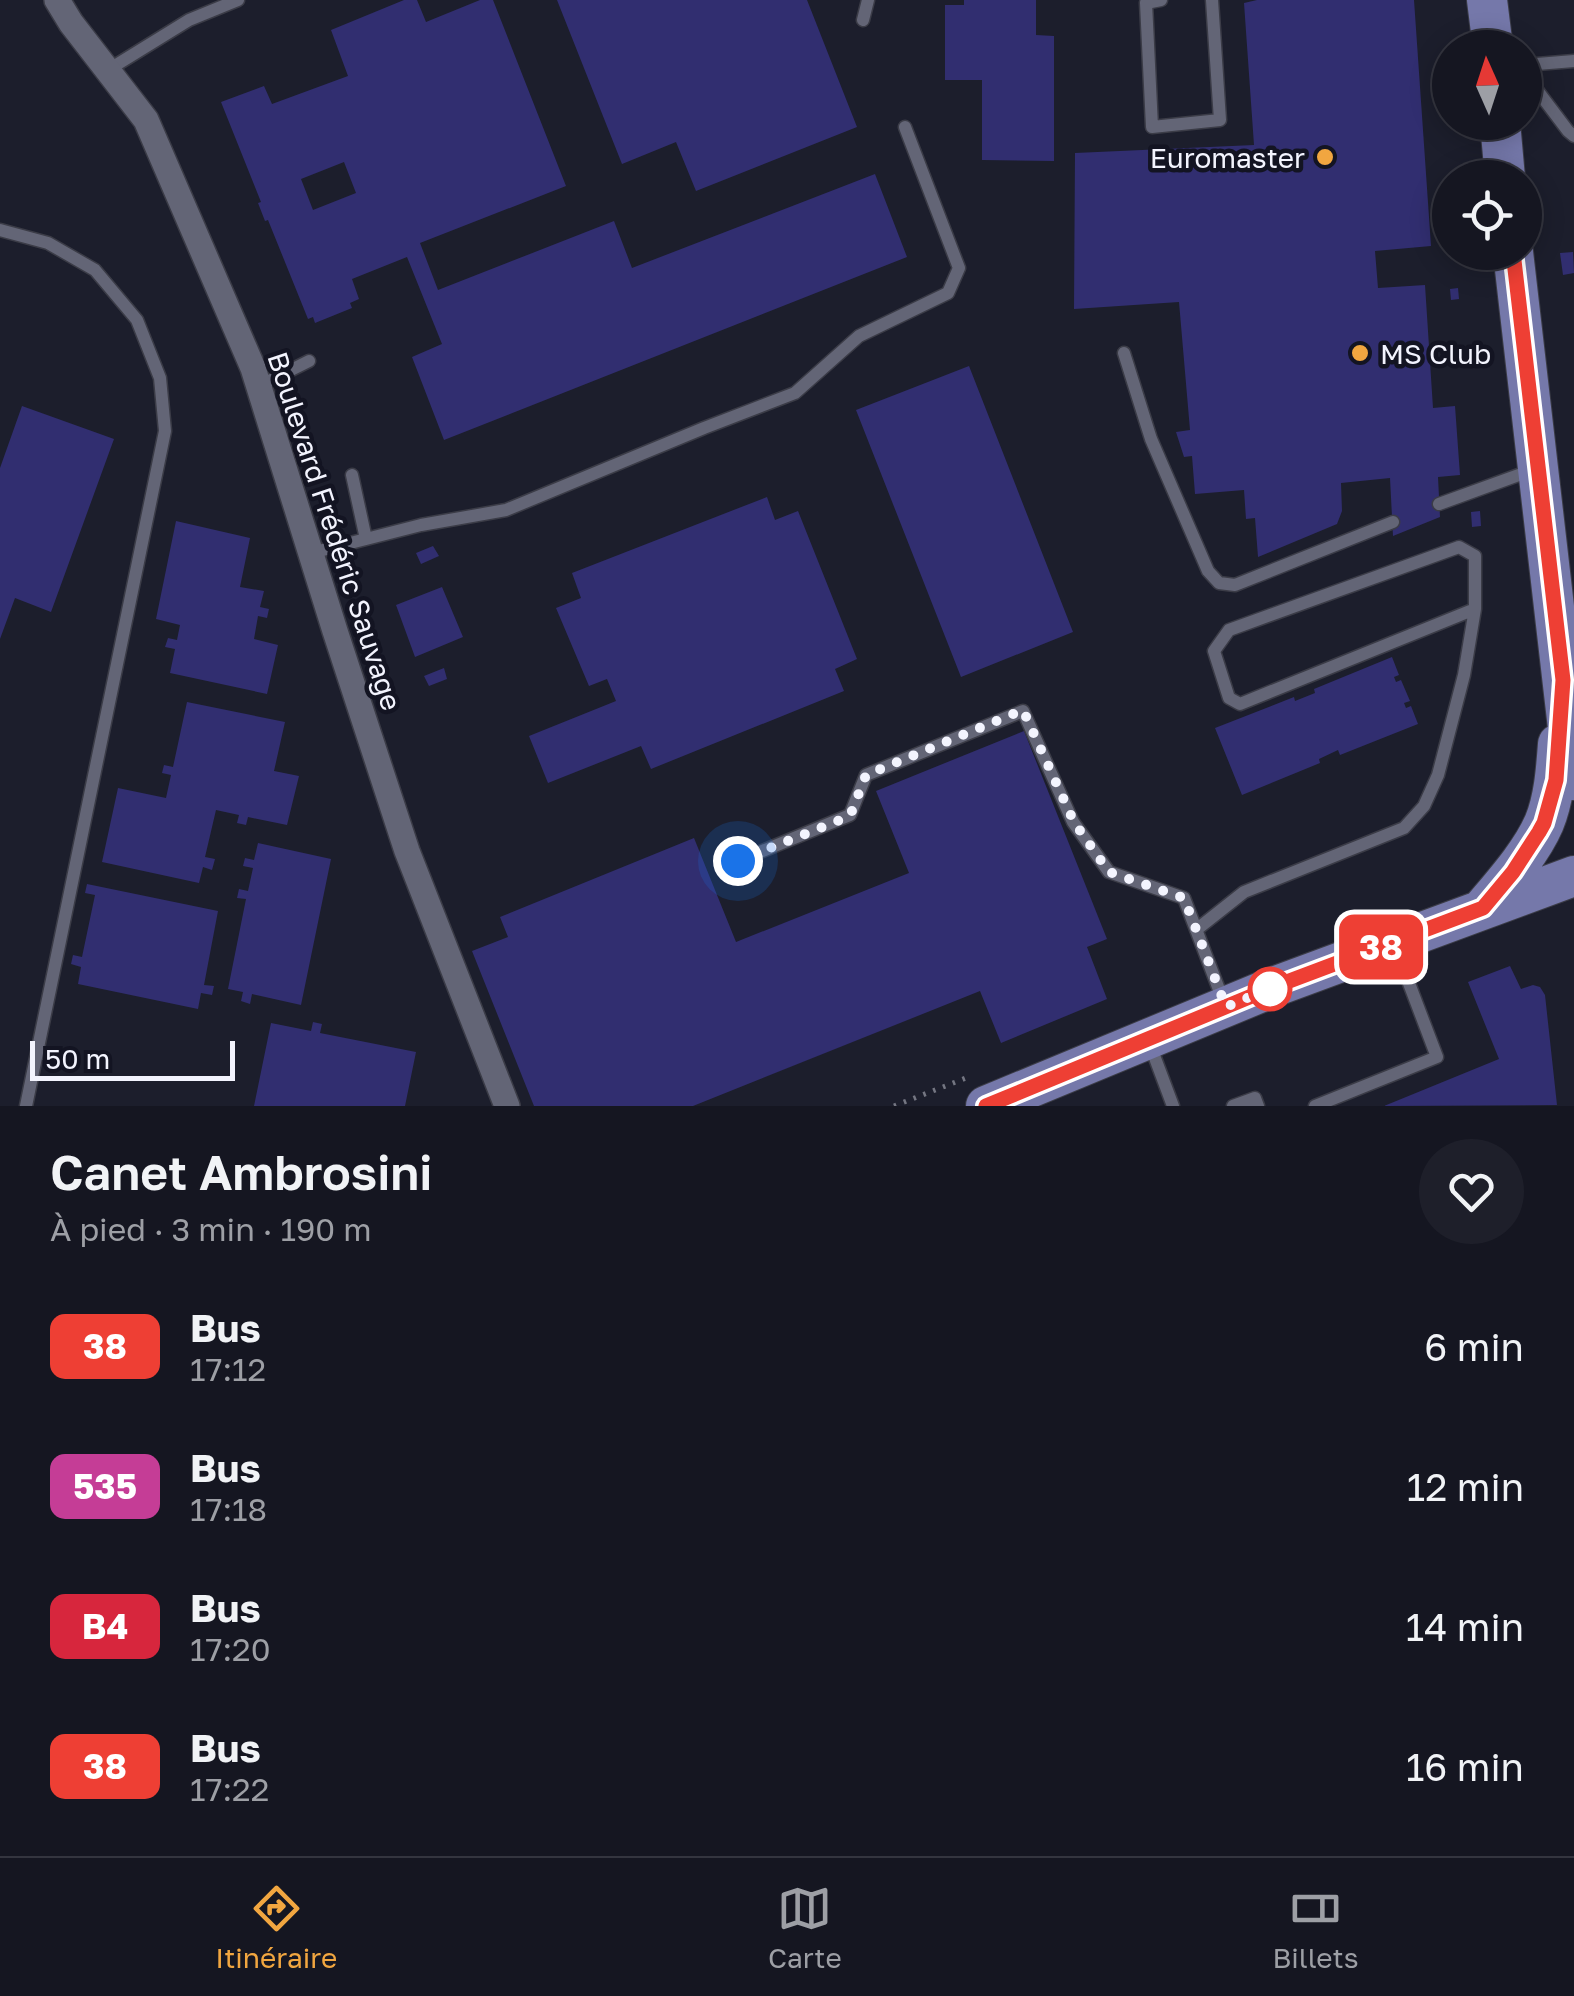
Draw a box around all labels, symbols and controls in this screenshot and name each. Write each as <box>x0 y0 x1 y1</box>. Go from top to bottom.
north arrow <box>1432 30 1542 140</box>
map controls <box>1432 30 1542 270</box>
place label: Euromaster <box>1150 141 1305 174</box>
marker: Euromaster <box>1314 146 1336 168</box>
button: locate <box>1432 160 1542 270</box>
place label: MS Club <box>1380 337 1491 370</box>
marker: MS Club <box>1349 342 1371 364</box>
street label: Boulevard Frédéric Sauvage <box>261 348 409 714</box>
your location <box>713 836 763 886</box>
line badge: 38 <box>1336 914 1426 980</box>
text: 38 <box>1359 926 1403 968</box>
unlabelled marker <box>1249 968 1291 1010</box>
scale bar <box>30 1036 235 1080</box>
text: 50 m <box>45 1042 110 1075</box>
button: heart <box>1419 1139 1524 1244</box>
text: Canet Ambrosini <box>50 1143 432 1201</box>
text: À pied · 3 min · 190 m <box>50 1210 371 1248</box>
text: Bus <box>190 1305 261 1350</box>
text: 6 min <box>1424 1324 1524 1369</box>
text: 38 <box>83 1325 127 1367</box>
text: 17:12 <box>190 1350 266 1388</box>
text: Bus <box>190 1445 261 1490</box>
text: 12 min <box>1407 1464 1524 1509</box>
text: 535 <box>73 1465 137 1507</box>
text: 17:18 <box>190 1490 267 1528</box>
text: Bus <box>190 1585 261 1630</box>
text: 14 min <box>1406 1604 1524 1649</box>
text: B4 <box>82 1605 128 1647</box>
text: 17:20 <box>190 1630 270 1668</box>
text: Bus <box>190 1725 261 1770</box>
text: 16 min <box>1406 1744 1524 1789</box>
text: 38 <box>83 1745 127 1787</box>
text: 17:22 <box>190 1770 269 1808</box>
tab: Itinéraire <box>215 1881 337 1974</box>
tab: Carte <box>768 1881 842 1974</box>
tab: Billets <box>1272 1881 1359 1974</box>

